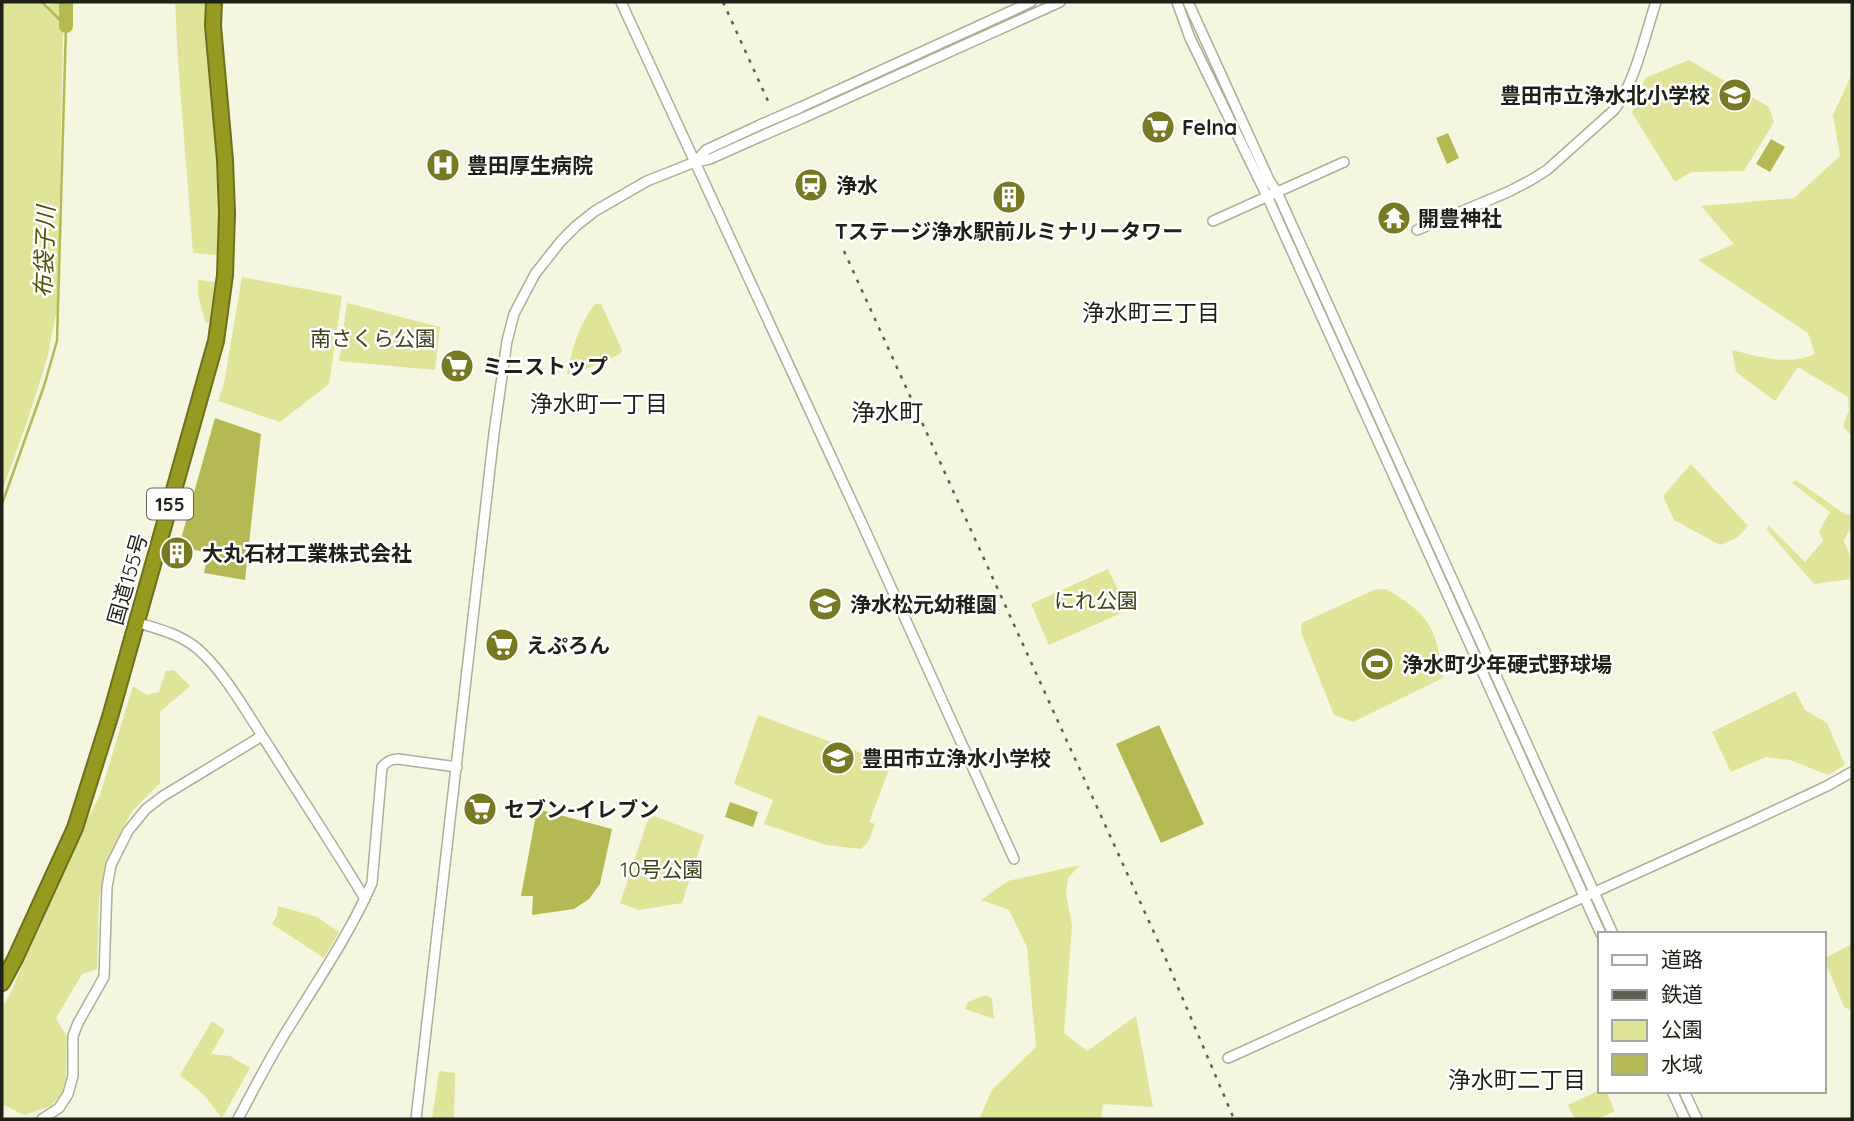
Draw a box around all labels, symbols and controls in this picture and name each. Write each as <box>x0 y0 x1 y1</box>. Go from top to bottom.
school or university icon: 豊田市立浄水北小学校 <box>1716 76 1754 114</box>
place label: 豊田市立浄水北小学校 <box>1500 82 1710 108</box>
supermarket icon: Felna <box>1139 108 1177 146</box>
place label: Felna <box>1182 114 1237 140</box>
hospital icon: 豊田厚生病院 <box>424 146 462 184</box>
place label: 豊田厚生病院 <box>467 152 593 178</box>
station icon: 浄水 <box>792 166 830 204</box>
place label: 浄水 <box>836 172 878 198</box>
building icon: Tステージ浄水駅前ルミナリータワー <box>990 178 1028 216</box>
temple icon: 開豊神社 <box>1375 199 1413 237</box>
water label: 布袋子川 <box>28 203 60 298</box>
place label: 開豊神社 <box>1418 205 1502 231</box>
place label: Tステージ浄水駅前ルミナリータワー <box>835 218 1183 244</box>
district label: 浄水町三丁目 <box>1082 298 1220 327</box>
park label: 南さくら公園 <box>310 325 436 351</box>
supermarket icon: ミニストップ <box>438 347 476 385</box>
place label: ミニストップ <box>482 353 608 379</box>
district label: 浄水町一丁目 <box>530 389 668 418</box>
district label: 浄水町 <box>851 397 923 427</box>
road number: 155 <box>147 489 193 520</box>
street label: 国道155号 <box>102 530 152 628</box>
building icon: 大丸石材工業株式会社 <box>158 534 196 572</box>
place label: 大丸石材工業株式会社 <box>202 540 412 566</box>
school or university icon: 浄水松元幼稚園 <box>806 585 844 623</box>
park label: にれ公園 <box>1054 587 1138 613</box>
place label: 浄水松元幼稚園 <box>850 591 997 617</box>
supermarket icon: えぷろん <box>483 626 521 664</box>
place label: えぷろん <box>526 632 610 658</box>
sports icon: 浄水町少年硬式野球場 <box>1358 645 1396 683</box>
place label: 浄水町少年硬式野球場 <box>1402 651 1612 677</box>
school or university icon: 豊田市立浄水小学校 <box>819 739 857 777</box>
place label: 豊田市立浄水小学校 <box>862 745 1051 771</box>
supermarket icon: セブン-イレブン <box>461 790 499 828</box>
place label: セブン-イレブン <box>504 796 659 822</box>
park label: 10号公園 <box>620 856 704 882</box>
legend <box>1598 932 1826 1093</box>
text: 道路 <box>1661 946 1703 972</box>
text: 鉄道 <box>1661 981 1703 1007</box>
text: 公園 <box>1661 1016 1703 1042</box>
text: 水域 <box>1661 1051 1703 1077</box>
district label: 浄水町二丁目 <box>1448 1065 1586 1094</box>

